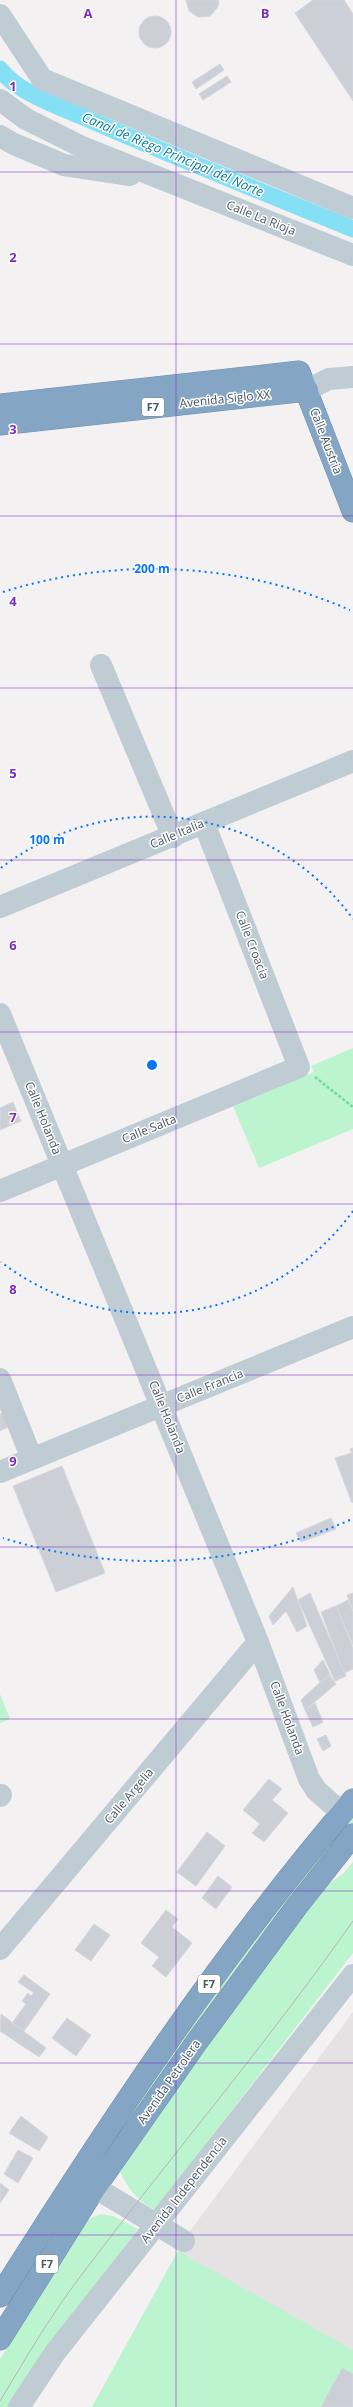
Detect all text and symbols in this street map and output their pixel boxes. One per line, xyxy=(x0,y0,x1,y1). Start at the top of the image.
text: A xyxy=(84,4,93,22)
text: B xyxy=(261,4,270,22)
text: 1 xyxy=(9,77,17,95)
water label: Canal de Riego Principal del Norte xyxy=(80,108,267,201)
street label: Calle La Rioja xyxy=(224,196,298,239)
text: 2 xyxy=(9,248,17,266)
street label: Avenida Siglo XX xyxy=(179,385,271,412)
road number: F7 xyxy=(142,398,164,416)
street label: Calle Austria xyxy=(306,405,347,476)
text: 3 xyxy=(9,420,17,438)
text: 200 m xyxy=(134,560,170,577)
text: 4 xyxy=(9,592,17,610)
text: 5 xyxy=(9,764,17,782)
street label: Calle Italia xyxy=(147,815,206,853)
text: 100 m xyxy=(29,831,65,848)
street label: Calle Croacia xyxy=(232,908,273,981)
text: 6 xyxy=(9,936,17,954)
centre of rings xyxy=(145,1058,159,1072)
street label: Calle Holanda xyxy=(21,1079,66,1157)
text: 7 xyxy=(9,1108,17,1126)
street label: Calle Salta xyxy=(119,1110,179,1147)
text: 8 xyxy=(9,1280,17,1298)
street label: Calle Francia xyxy=(174,1364,246,1407)
street label: Calle Holanda xyxy=(145,1378,190,1456)
text: 9 xyxy=(9,1452,17,1470)
street label: Calle Holanda xyxy=(266,1679,309,1757)
street label: Calle Argelia xyxy=(100,1764,157,1827)
road number: F7 xyxy=(198,1975,220,1993)
street label: Avenida Petrolera xyxy=(133,2036,204,2127)
street label: Avenida Independencia xyxy=(137,2133,231,2247)
road number: F7 xyxy=(36,2255,58,2273)

